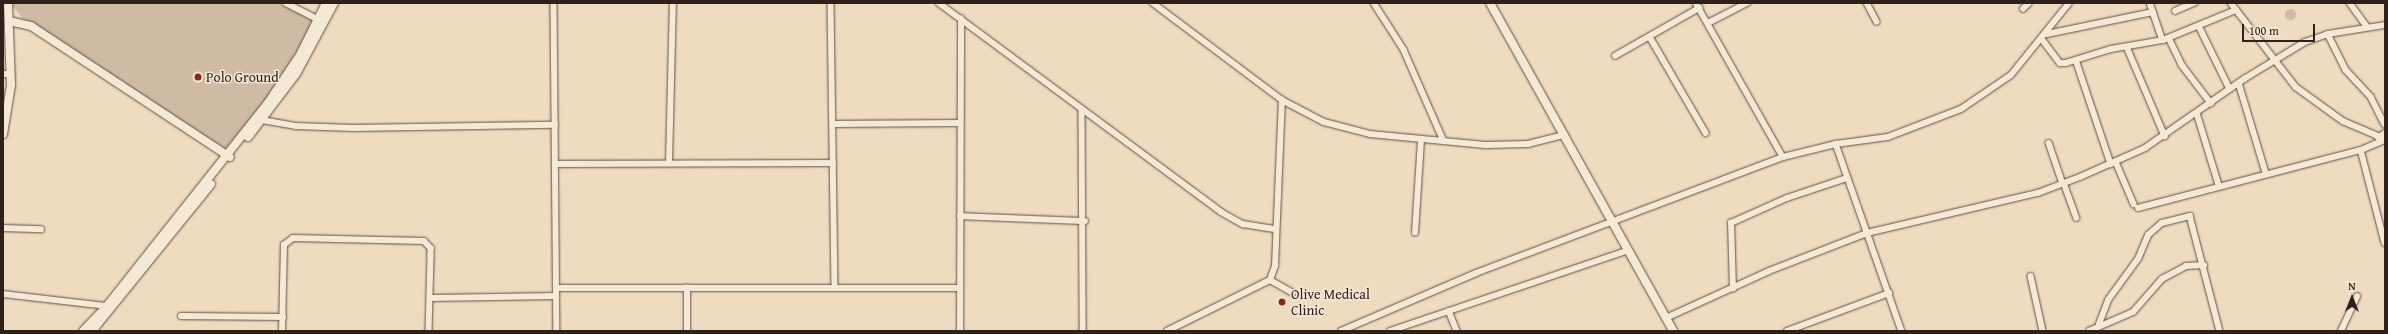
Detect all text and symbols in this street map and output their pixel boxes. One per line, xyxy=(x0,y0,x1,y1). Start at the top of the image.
scale bar xyxy=(2244,16,2317,42)
text: 100 m xyxy=(2249,22,2279,39)
place label: Polo Ground xyxy=(206,69,279,85)
marker: Polo Ground xyxy=(193,72,203,82)
north arrow xyxy=(2332,278,2372,318)
text: N xyxy=(2348,278,2356,294)
place label: Olive Medical Clinic xyxy=(1291,286,1370,318)
marker: Olive Medical Clinic xyxy=(1276,296,1288,308)

